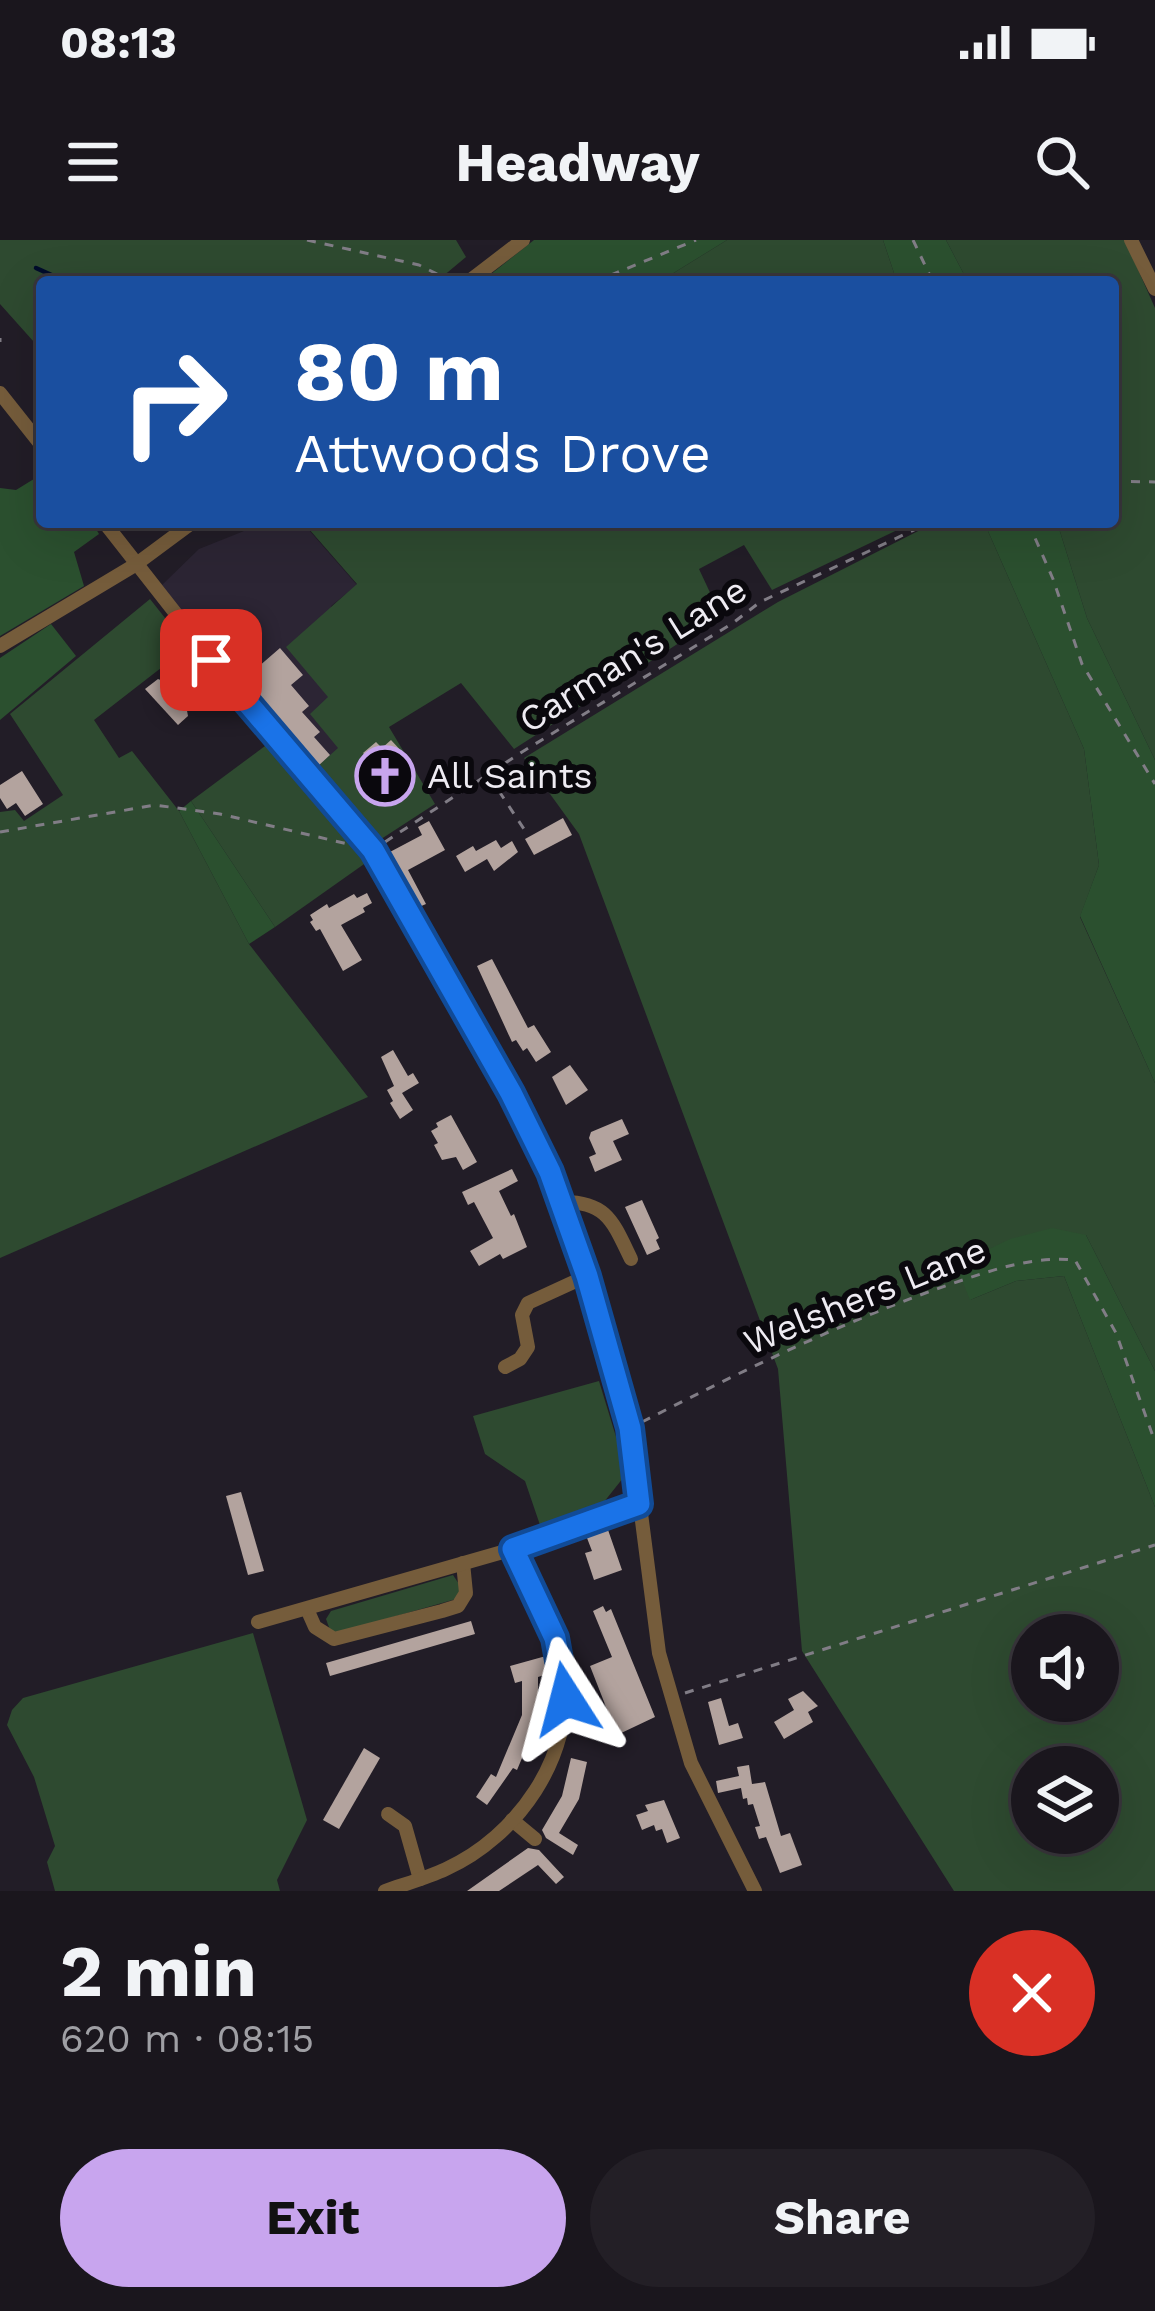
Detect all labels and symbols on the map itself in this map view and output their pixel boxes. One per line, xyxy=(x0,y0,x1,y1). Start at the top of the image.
street label: Carman's Lane xyxy=(512,568,754,742)
pin xyxy=(160,609,262,711)
church icon: All Saints xyxy=(354,745,416,807)
place label: All Saints xyxy=(427,755,593,797)
street label: Welshers Lane xyxy=(738,1228,992,1364)
position arrow xyxy=(503,1636,629,1762)

